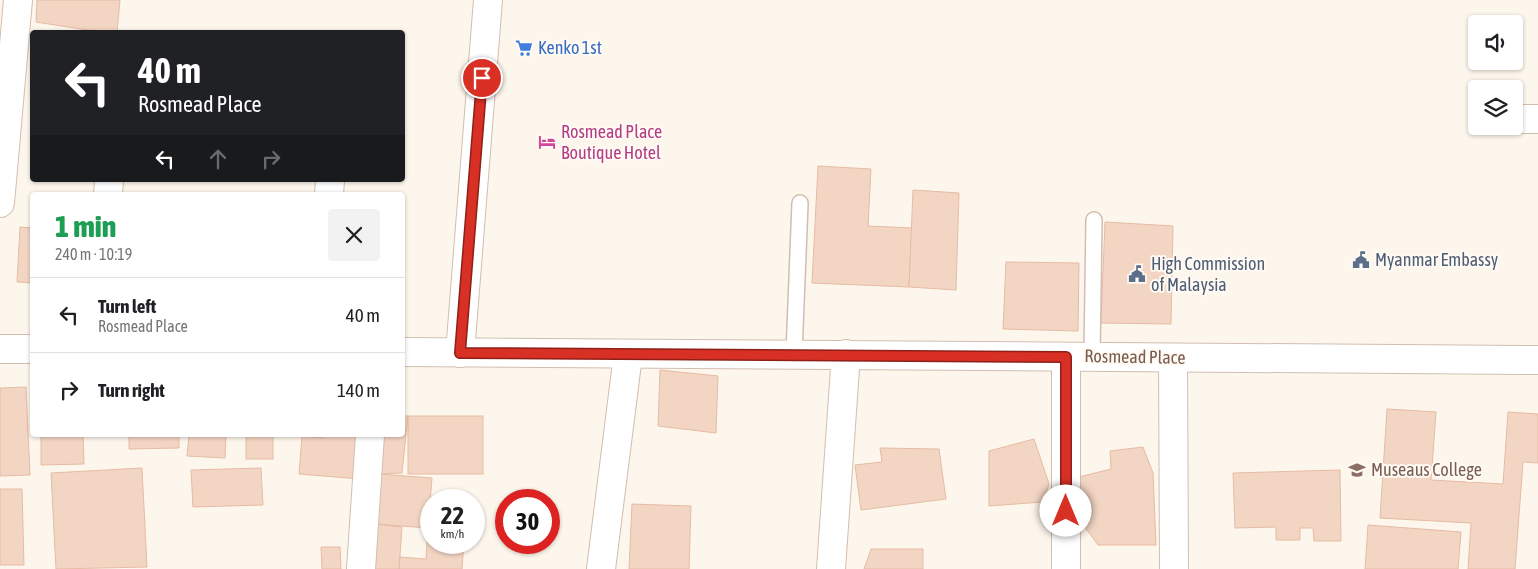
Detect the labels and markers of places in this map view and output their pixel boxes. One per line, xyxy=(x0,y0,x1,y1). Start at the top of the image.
place label: Kenko 1st xyxy=(538,37,602,58)
supermarket icon: Kenko 1st xyxy=(514,38,534,58)
pin xyxy=(461,57,503,99)
place label: Rosmead Place Boutique Hotel xyxy=(561,121,662,163)
hotel icon: Rosmead Place Boutique Hotel xyxy=(537,132,557,152)
place label: Myanmar Embassy xyxy=(1375,249,1498,270)
public building icon: Myanmar Embassy xyxy=(1351,250,1371,270)
place label: High Commission of Malaysia xyxy=(1151,253,1265,295)
public building icon: High Commission of Malaysia xyxy=(1127,264,1147,284)
place label: Museaus College xyxy=(1371,459,1482,480)
school or university icon: Museaus College xyxy=(1347,460,1367,480)

